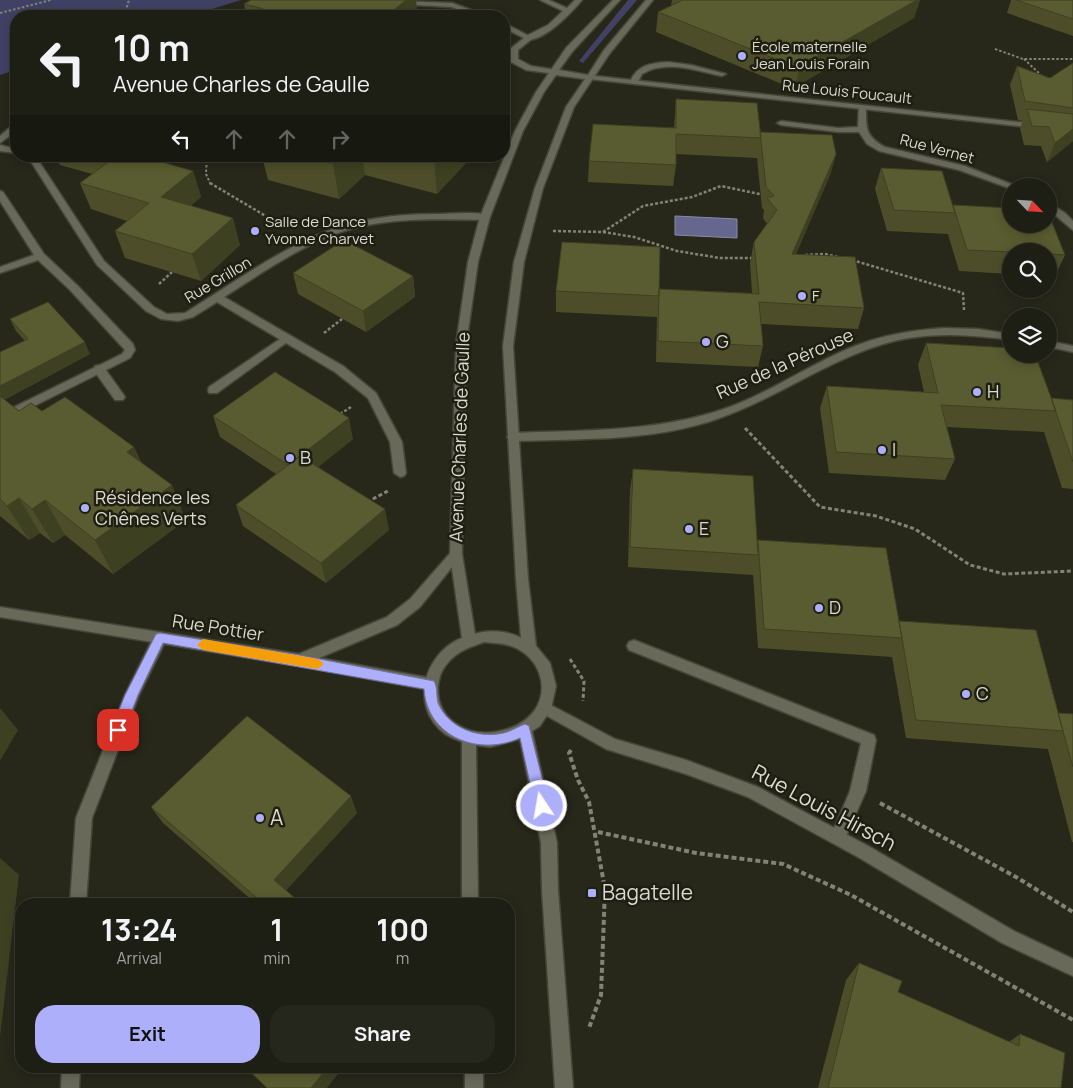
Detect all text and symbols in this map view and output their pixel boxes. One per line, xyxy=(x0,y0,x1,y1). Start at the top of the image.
text: 10 m xyxy=(113,24,190,72)
icon: left xyxy=(30,30,95,95)
place label: École maternelle Jean Louis Forain xyxy=(752,36,870,74)
marker: École maternelle Jean Louis Forain xyxy=(736,50,748,62)
text: Avenue Charles de Gaulle xyxy=(113,69,370,99)
street label: Rue Louis Foucault xyxy=(781,74,913,109)
icon: left xyxy=(167,125,195,153)
icon: ahead xyxy=(220,125,248,153)
icon: ahead xyxy=(273,125,301,153)
icon: right xyxy=(326,125,354,153)
street label: Rue Vernet xyxy=(898,129,977,169)
north arrow xyxy=(1002,178,1058,232)
map controls xyxy=(1002,178,1057,363)
place label: Salle de Dance Yvonne Charvet xyxy=(265,211,374,249)
marker: Salle de Dance Yvonne Charvet xyxy=(249,225,261,237)
button: search xyxy=(1002,243,1057,298)
street label: Rue Grillon xyxy=(180,251,255,308)
place label: F xyxy=(812,285,820,306)
marker: F xyxy=(796,290,808,302)
button: layers xyxy=(1002,308,1057,363)
street label: Rue de la Pérouse xyxy=(712,322,857,404)
place label: G xyxy=(716,329,729,353)
street label: Avenue Charles de Gaulle xyxy=(443,332,475,542)
marker: G xyxy=(700,336,712,348)
place label: H xyxy=(987,379,999,403)
marker: H xyxy=(971,386,983,398)
place label: I xyxy=(892,437,896,461)
marker: I xyxy=(876,444,888,456)
place label: B xyxy=(300,445,311,469)
marker: B xyxy=(284,452,296,464)
place label: Résidence les Chênes Verts xyxy=(95,485,210,530)
marker: Résidence les Chênes Verts xyxy=(79,502,91,514)
place label: E xyxy=(699,516,709,540)
marker: E xyxy=(683,523,695,535)
place label: D xyxy=(829,595,841,619)
marker: D xyxy=(813,602,825,614)
street label: Rue Pottier xyxy=(171,608,266,646)
place label: C xyxy=(976,681,989,705)
marker: C xyxy=(960,688,972,700)
pin xyxy=(97,709,139,751)
icon: arrive xyxy=(104,716,132,744)
street label: Rue Louis Hirsch xyxy=(747,757,901,857)
position arrow xyxy=(515,779,567,831)
place label: A xyxy=(270,803,283,831)
marker: A xyxy=(254,812,266,824)
place label: Bagatelle xyxy=(602,878,693,906)
marker: Bagatelle xyxy=(586,887,598,899)
text: 13:24 xyxy=(101,909,177,950)
text: 1 xyxy=(270,909,283,950)
text: 100 xyxy=(376,909,429,950)
text: Arrival xyxy=(116,947,162,969)
text: min xyxy=(263,947,290,969)
text: m xyxy=(396,947,409,969)
button: Exit xyxy=(35,1005,260,1063)
button: Share xyxy=(270,1005,495,1063)

